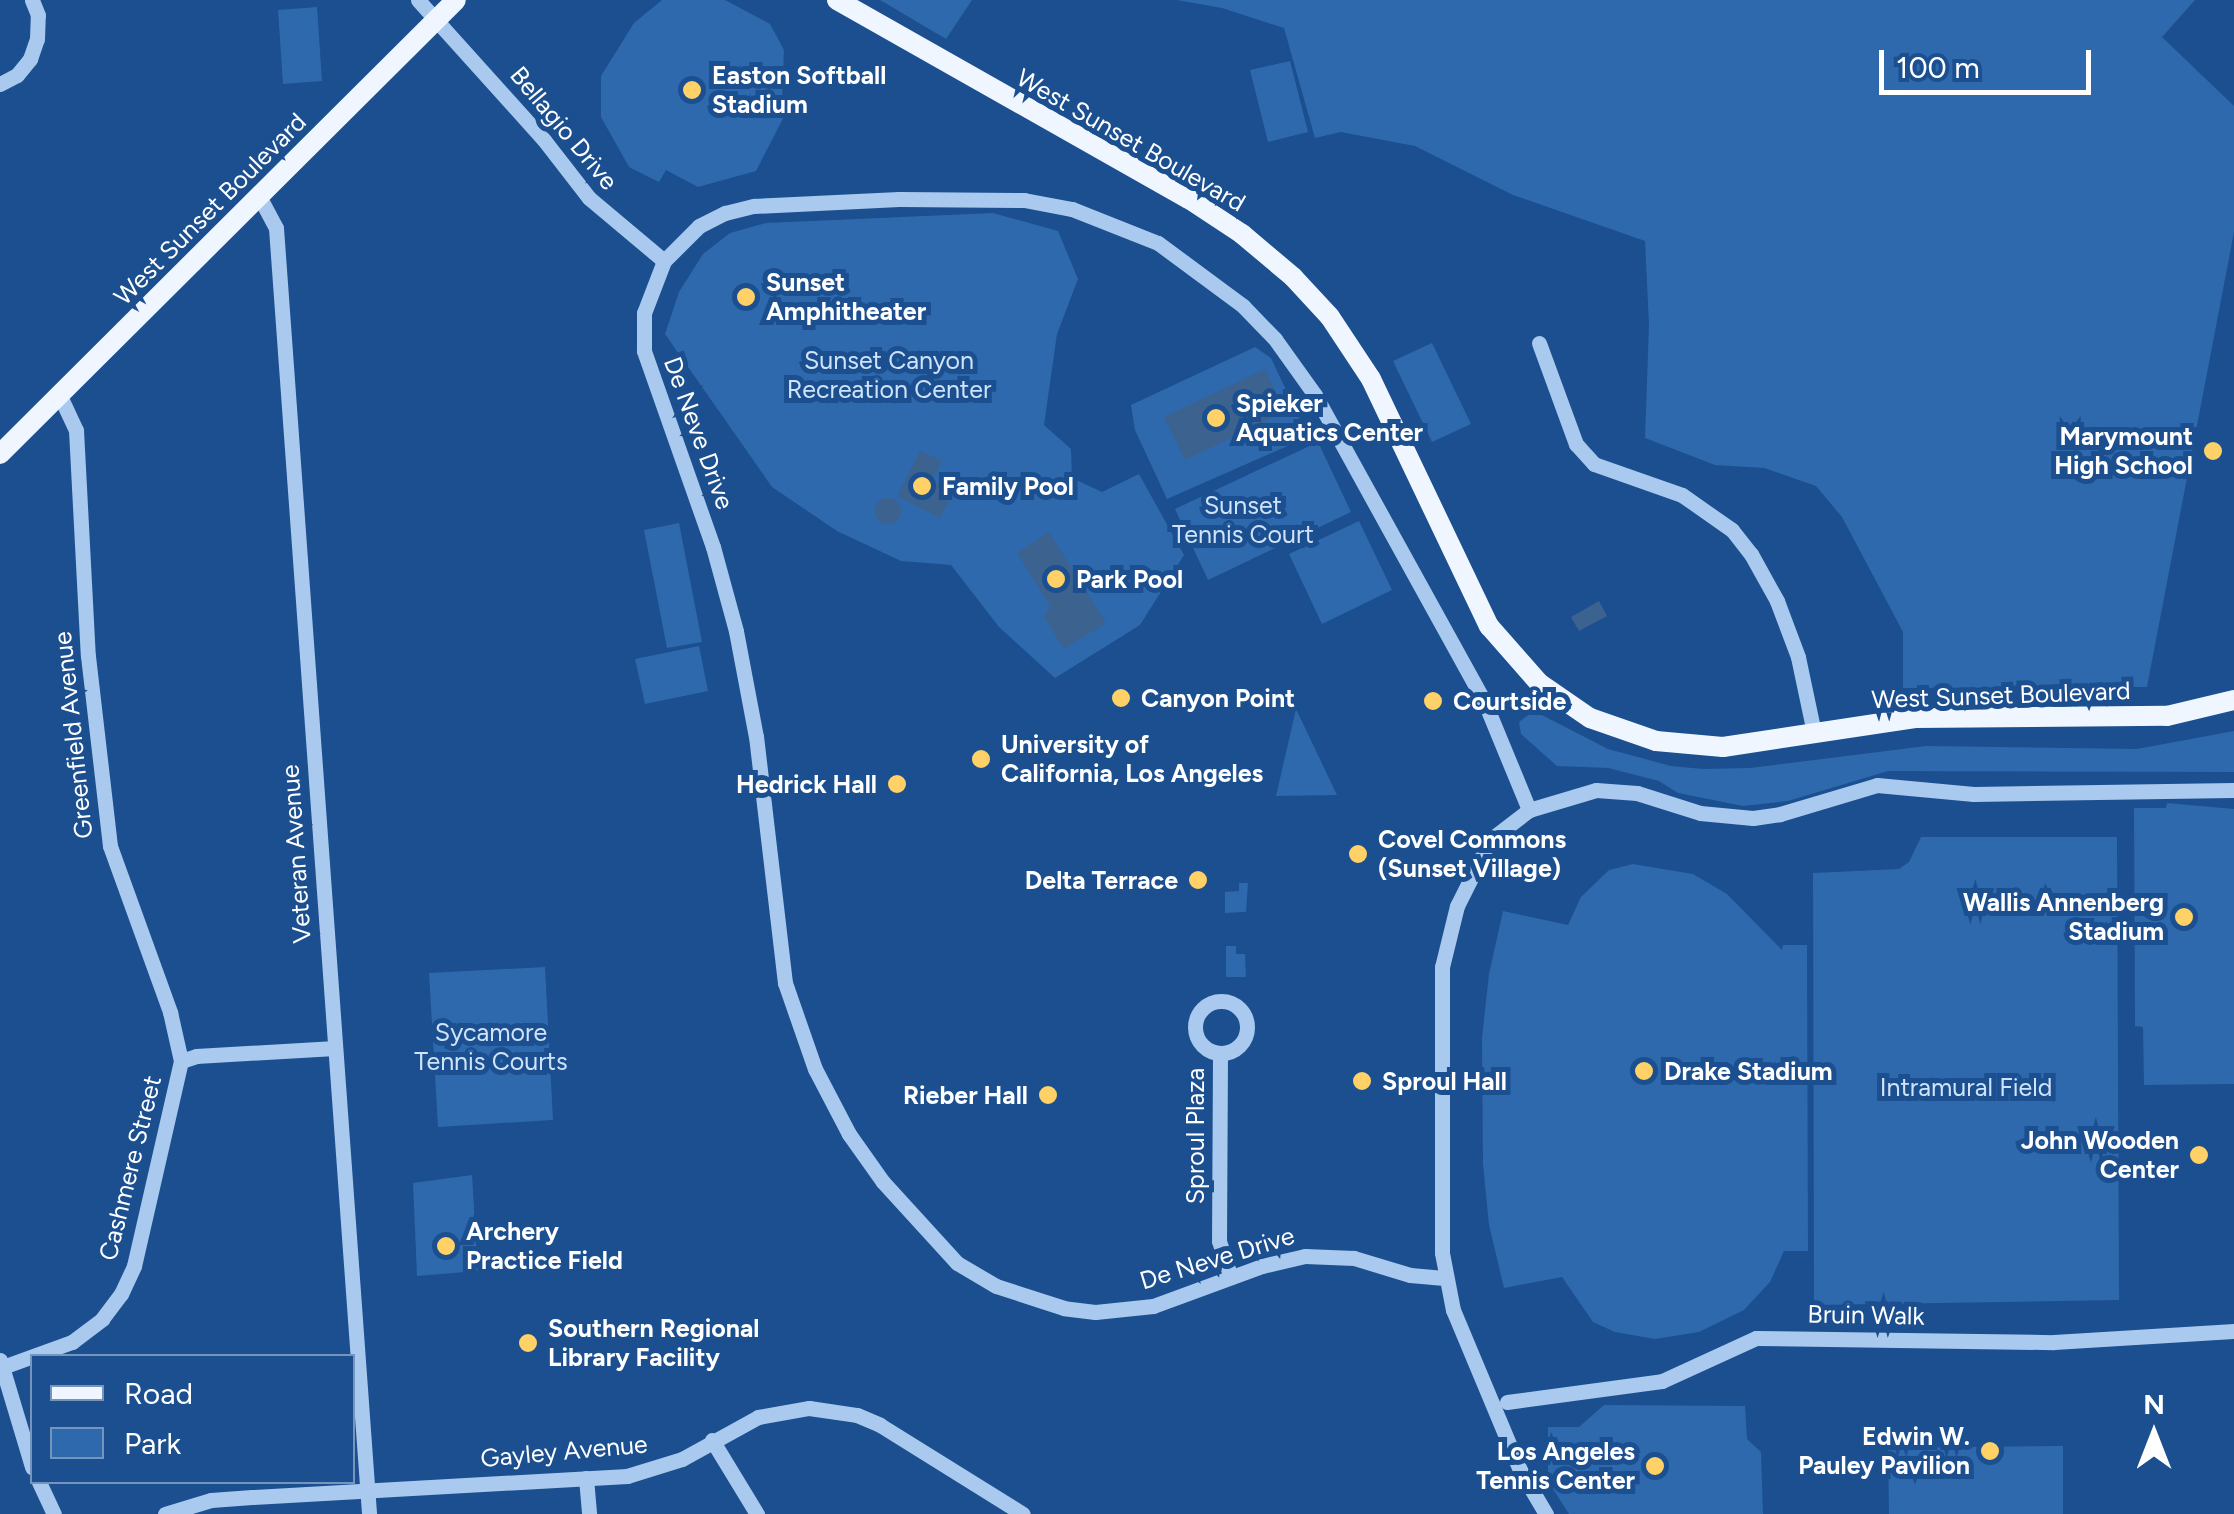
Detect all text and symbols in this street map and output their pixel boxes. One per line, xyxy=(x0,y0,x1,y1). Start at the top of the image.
scale bar xyxy=(1884,30,2096,92)
text: 100 m xyxy=(1896,49,1980,86)
street label: Bellagio Drive xyxy=(504,60,624,196)
place label: Easton Softball Stadium xyxy=(712,61,886,120)
street label: West Sunset Boulevard xyxy=(1011,62,1251,218)
marker: Easton Softball Stadium xyxy=(681,79,703,101)
street label: West Sunset Boulevard xyxy=(108,107,312,311)
place label: Sunset Amphitheater xyxy=(766,268,926,327)
marker: Sunset Amphitheater xyxy=(735,286,757,308)
park label: Sunset Canyon Recreation Center xyxy=(787,346,991,405)
street label: De Neve Drive xyxy=(658,353,740,513)
place label: Spieker Aquatics Center xyxy=(1236,389,1423,448)
marker: Spieker Aquatics Center xyxy=(1205,407,1227,429)
place label: Marymount High School xyxy=(2054,422,2193,481)
marker: Marymount High School xyxy=(2202,440,2224,462)
place label: Family Pool xyxy=(942,471,1074,501)
marker: Family Pool xyxy=(911,475,933,497)
park label: Sunset Tennis Court xyxy=(1172,491,1314,550)
place label: Park Pool xyxy=(1076,564,1183,594)
marker: Park Pool xyxy=(1045,568,1067,590)
street label: Greenfield Avenue xyxy=(47,630,99,840)
street label: West Sunset Boulevard xyxy=(1871,675,2131,715)
place label: Canyon Point xyxy=(1141,683,1295,713)
place label: Courtside xyxy=(1453,686,1566,716)
marker: Canyon Point xyxy=(1110,687,1132,709)
marker: Courtside xyxy=(1422,690,1444,712)
place label: University of California, Los Angeles xyxy=(1001,730,1263,789)
marker: University of California, Los Angeles xyxy=(970,748,992,770)
street label: Veteran Avenue xyxy=(275,764,317,944)
place label: Hedrick Hall xyxy=(736,769,877,799)
marker: Hedrick Hall xyxy=(886,773,908,795)
place label: Covel Commons (Sunset Village) xyxy=(1378,825,1566,884)
marker: Covel Commons (Sunset Village) xyxy=(1347,843,1369,865)
place label: Delta Terrace xyxy=(1025,865,1178,895)
marker: Delta Terrace xyxy=(1187,869,1209,891)
place label: Wallis Annenberg Stadium xyxy=(1963,888,2164,947)
marker: Wallis Annenberg Stadium xyxy=(2173,906,2195,928)
park label: Sycamore Tennis Courts xyxy=(414,1018,568,1077)
place label: Drake Stadium xyxy=(1664,1056,1833,1086)
marker: Drake Stadium xyxy=(1633,1060,1655,1082)
place label: Sproul Hall xyxy=(1382,1066,1507,1096)
street label: Sproul Plaza xyxy=(1180,1068,1210,1204)
marker: Sproul Hall xyxy=(1351,1070,1373,1092)
street label: Cashmere Street xyxy=(93,1072,167,1264)
park label: Intramural Field xyxy=(1880,1072,2052,1102)
place label: Rieber Hall xyxy=(903,1080,1028,1110)
marker: Rieber Hall xyxy=(1037,1084,1059,1106)
place label: John Wooden Center xyxy=(2021,1126,2179,1185)
marker: John Wooden Center xyxy=(2188,1144,2210,1166)
place label: Archery Practice Field xyxy=(466,1217,623,1276)
street label: De Neve Drive xyxy=(1136,1220,1298,1296)
marker: Archery Practice Field xyxy=(435,1235,457,1257)
street label: Bruin Walk xyxy=(1807,1299,1925,1331)
place label: Southern Regional Library Facility xyxy=(548,1314,759,1373)
marker: Southern Regional Library Facility xyxy=(517,1332,539,1354)
legend xyxy=(30,1354,355,1484)
text: Road xyxy=(124,1375,193,1412)
north arrow xyxy=(2104,1384,2204,1484)
text: N xyxy=(2143,1387,2165,1421)
place label: Edwin W. Pauley Pavilion xyxy=(1798,1422,1970,1481)
text: Park xyxy=(124,1425,181,1462)
street label: Gayley Avenue xyxy=(479,1429,649,1473)
place label: Los Angeles Tennis Center xyxy=(1476,1437,1635,1496)
marker: Edwin W. Pauley Pavilion xyxy=(1979,1440,2001,1462)
marker: Los Angeles Tennis Center xyxy=(1644,1455,1666,1477)

